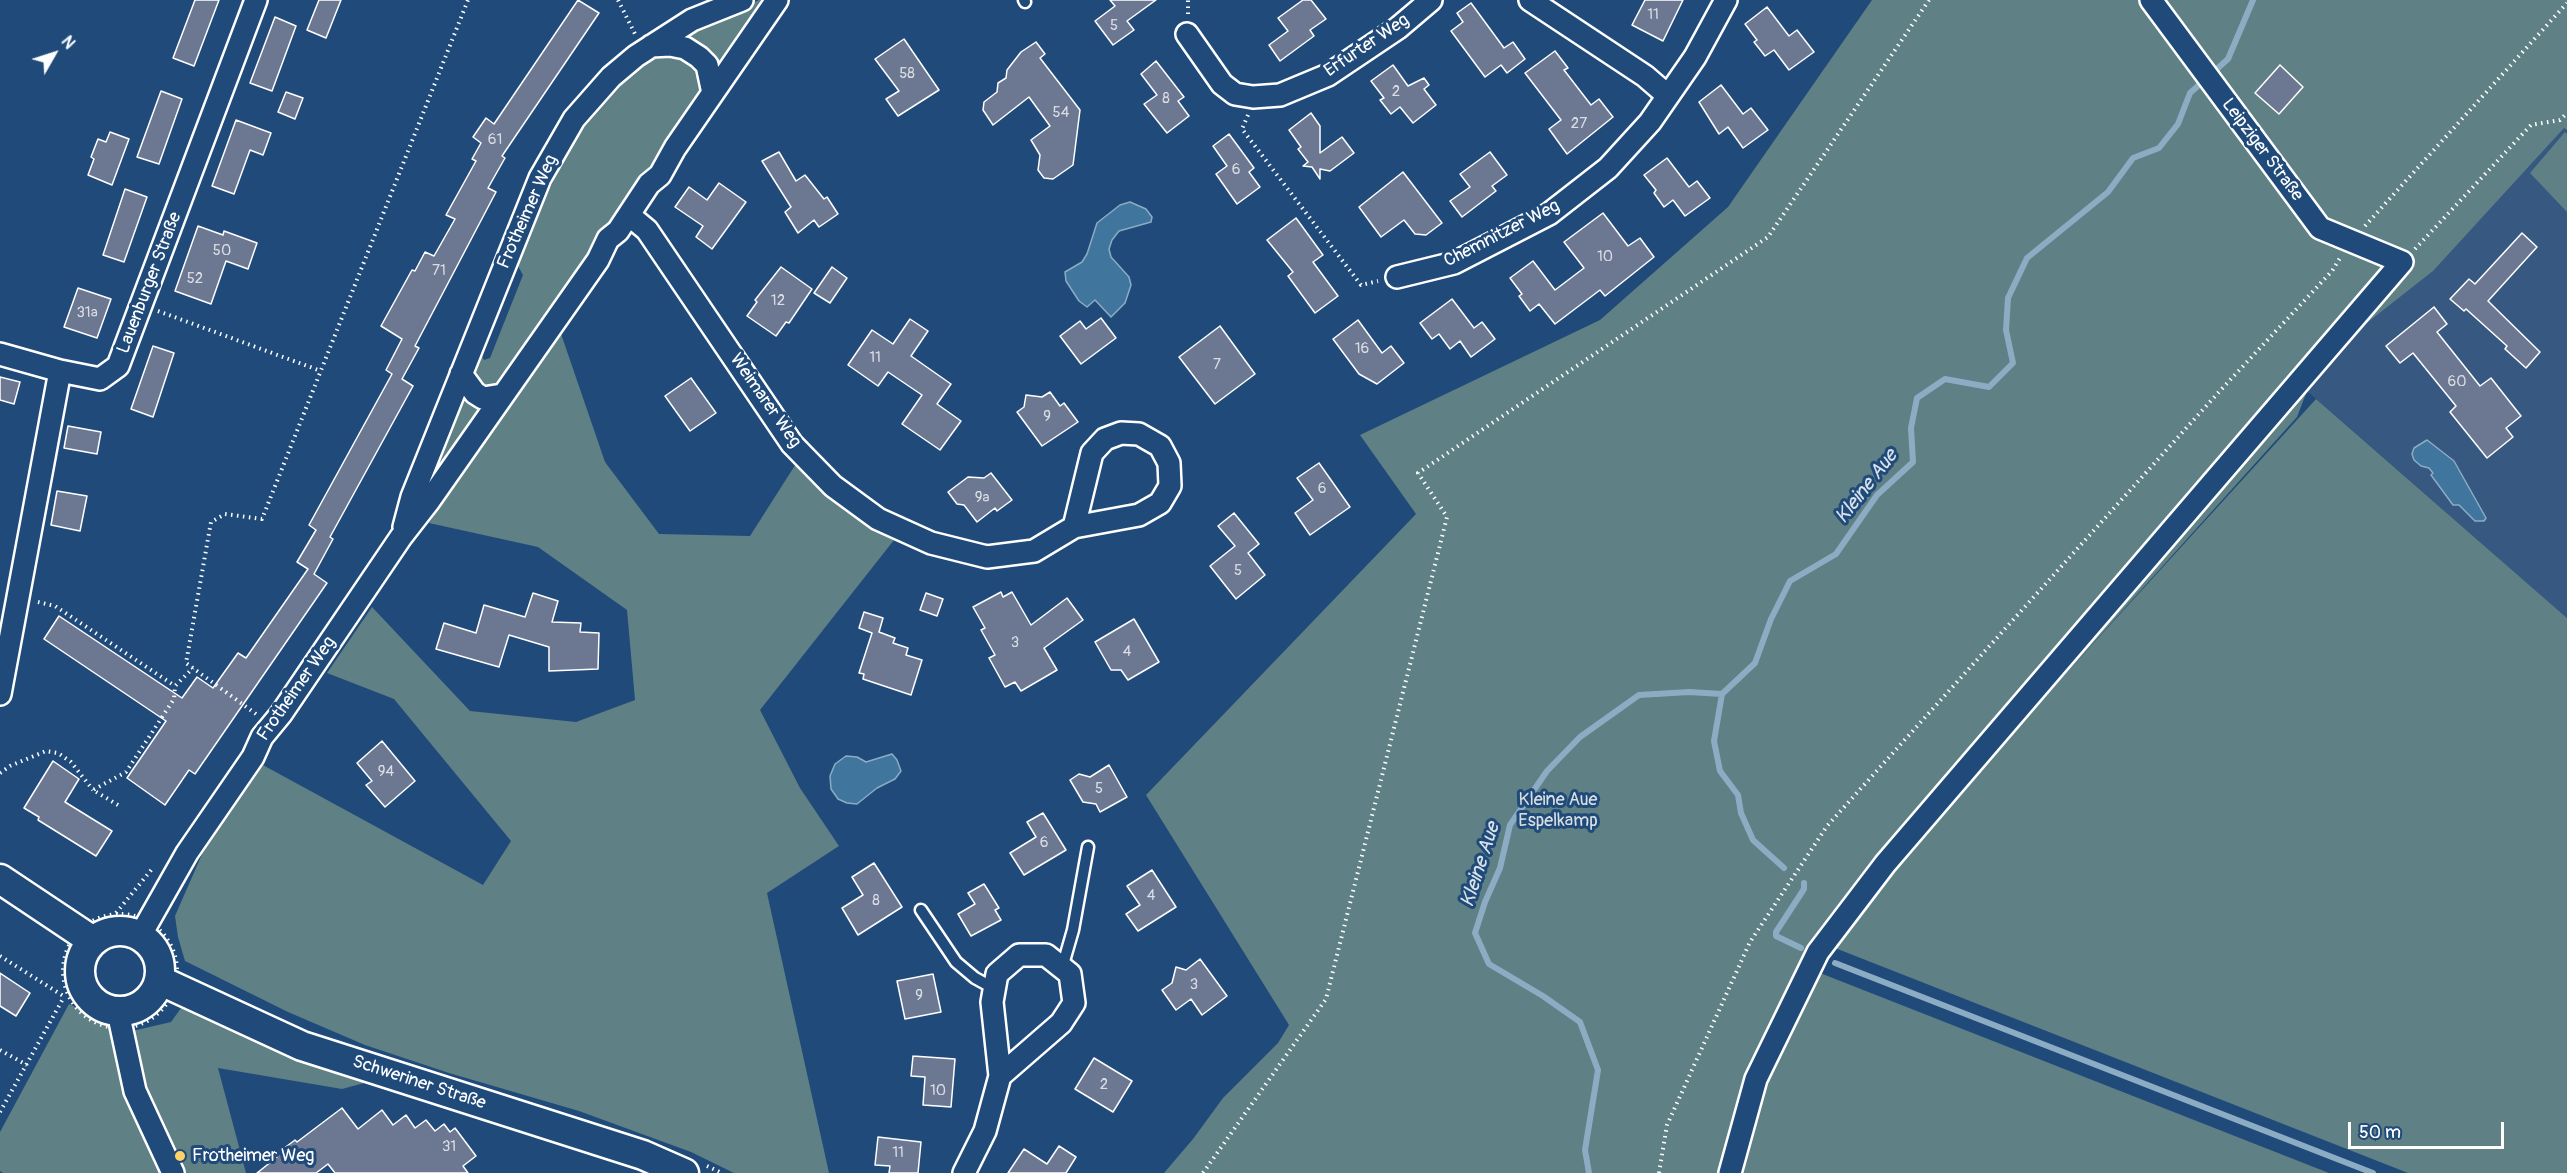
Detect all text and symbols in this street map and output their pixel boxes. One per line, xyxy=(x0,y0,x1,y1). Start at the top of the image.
house number: 11 xyxy=(1647,6,1659,24)
street label: Erfurter Weg xyxy=(1320,10,1414,82)
house number: 5 xyxy=(1110,17,1118,35)
north arrow xyxy=(24,24,84,84)
text: N xyxy=(57,32,79,53)
house number: 58 xyxy=(899,65,915,83)
house number: 2 xyxy=(1392,83,1400,101)
house number: 8 xyxy=(1162,90,1170,108)
street label: Leipziger Straße xyxy=(2216,94,2308,206)
house number: 54 xyxy=(1053,104,1069,122)
house number: 27 xyxy=(1571,115,1587,133)
house number: 61 xyxy=(488,131,502,149)
street label: Frotheimer Weg xyxy=(493,152,563,272)
house number: 6 xyxy=(1232,161,1240,179)
street label: Chemnitzer Weg xyxy=(1441,196,1563,272)
street label: Lauenburger Straße xyxy=(113,209,187,357)
house number: 50 xyxy=(213,242,231,260)
house number: 10 xyxy=(1597,248,1613,266)
house number: 71 xyxy=(432,262,446,280)
house number: 52 xyxy=(187,270,203,288)
house number: 12 xyxy=(771,292,785,310)
house number: 31a xyxy=(76,304,98,322)
house number: 16 xyxy=(1355,340,1369,358)
house number: 11 xyxy=(869,349,881,367)
street label: Weimarer Weg xyxy=(725,350,805,452)
house number: 7 xyxy=(1213,356,1221,374)
house number: 60 xyxy=(2448,373,2466,391)
house number: 9 xyxy=(1043,408,1051,426)
water label: Kleine Aue xyxy=(1831,445,1903,529)
house number: 6 xyxy=(1318,480,1326,498)
house number: 9a xyxy=(975,489,989,507)
house number: 5 xyxy=(1234,562,1242,580)
street label: Frotheimer Weg xyxy=(253,633,341,745)
house number: 3 xyxy=(1011,634,1019,652)
house number: 4 xyxy=(1123,643,1131,661)
house number: 94 xyxy=(378,763,394,781)
house number: 5 xyxy=(1095,780,1103,798)
park label: Kleine Aue Espelkamp xyxy=(1518,789,1598,832)
water label: Kleine Aue xyxy=(1456,820,1506,910)
house number: 6 xyxy=(1040,834,1048,852)
house number: 4 xyxy=(1147,887,1155,905)
house number: 8 xyxy=(872,892,880,910)
house number: 3 xyxy=(1190,976,1198,994)
house number: 9 xyxy=(915,987,923,1005)
street label: Schweriner Straße xyxy=(349,1051,489,1115)
house number: 2 xyxy=(1100,1076,1108,1094)
house number: 10 xyxy=(930,1082,946,1100)
scale bar xyxy=(2351,1110,2507,1148)
text: 50 m xyxy=(2359,1121,2401,1144)
house number: 31 xyxy=(442,1138,456,1156)
house number: 11 xyxy=(892,1144,904,1162)
place label: Frotheimer Weg xyxy=(192,1145,314,1167)
marker: Frotheimer Weg xyxy=(173,1149,187,1163)

